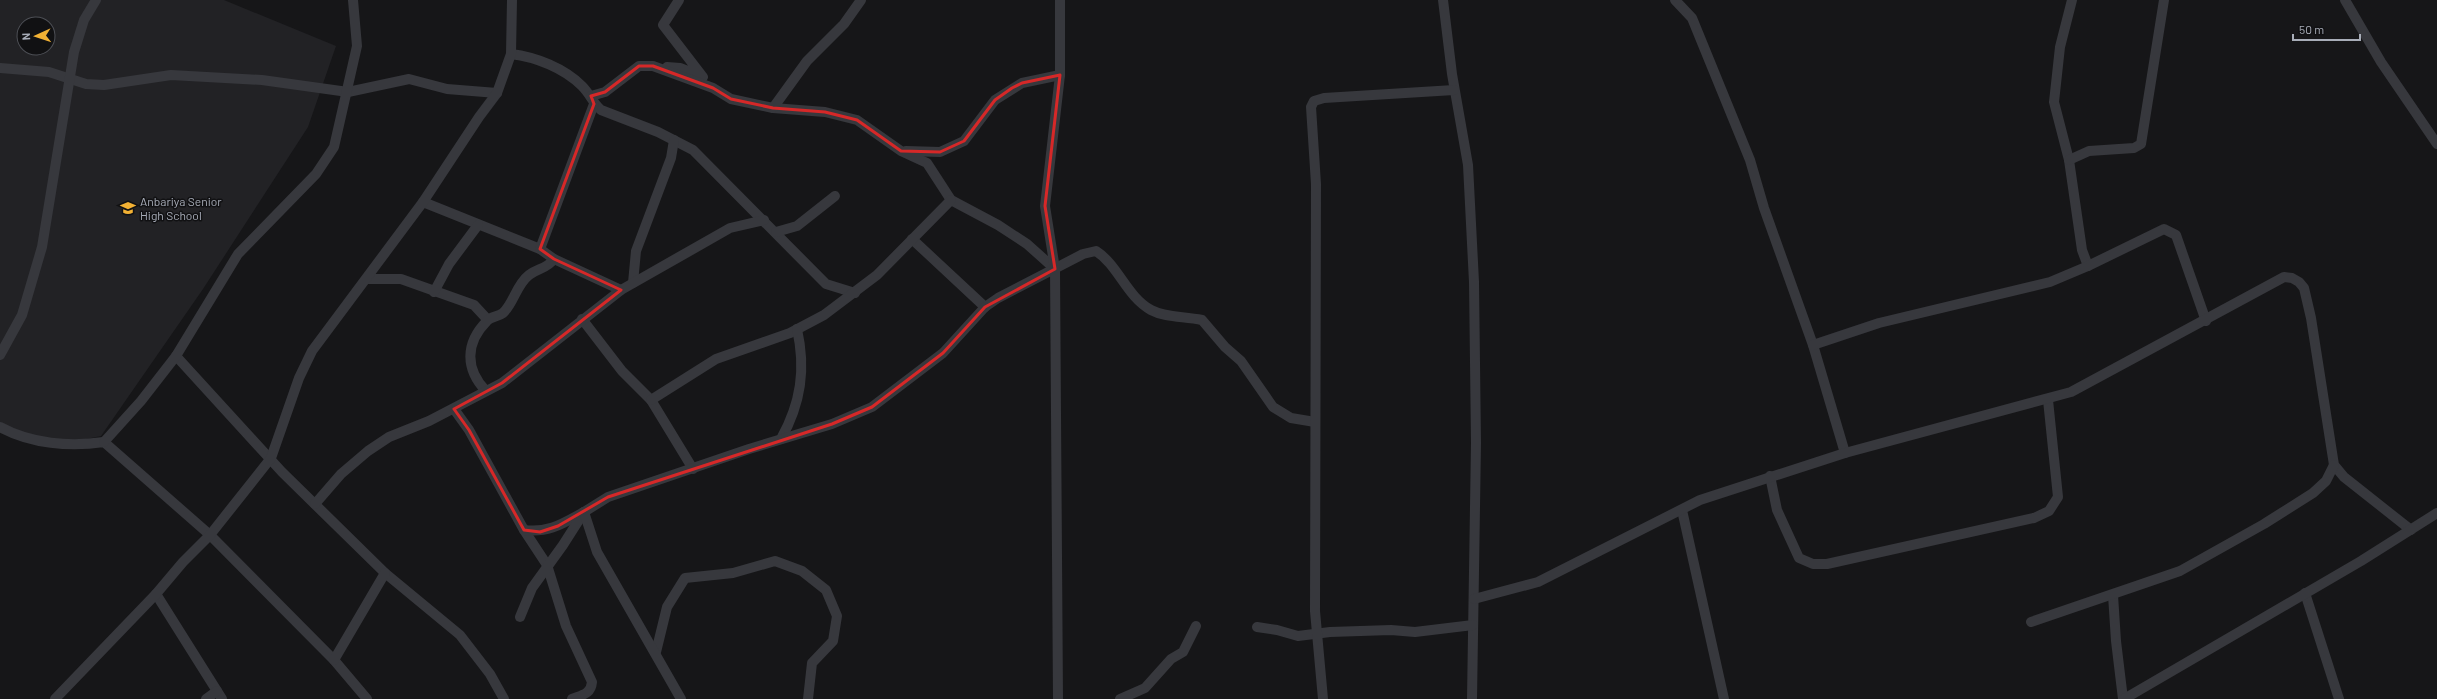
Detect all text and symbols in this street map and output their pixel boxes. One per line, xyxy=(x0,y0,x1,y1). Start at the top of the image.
north arrow xyxy=(16,16,56,56)
scale bar xyxy=(2293,16,2360,42)
text: 50 m xyxy=(2299,22,2324,36)
text: N xyxy=(19,33,32,41)
place label: Anbariya Senior High School xyxy=(140,194,222,222)
school or university icon: Anbariya Senior High School xyxy=(119,199,137,217)

